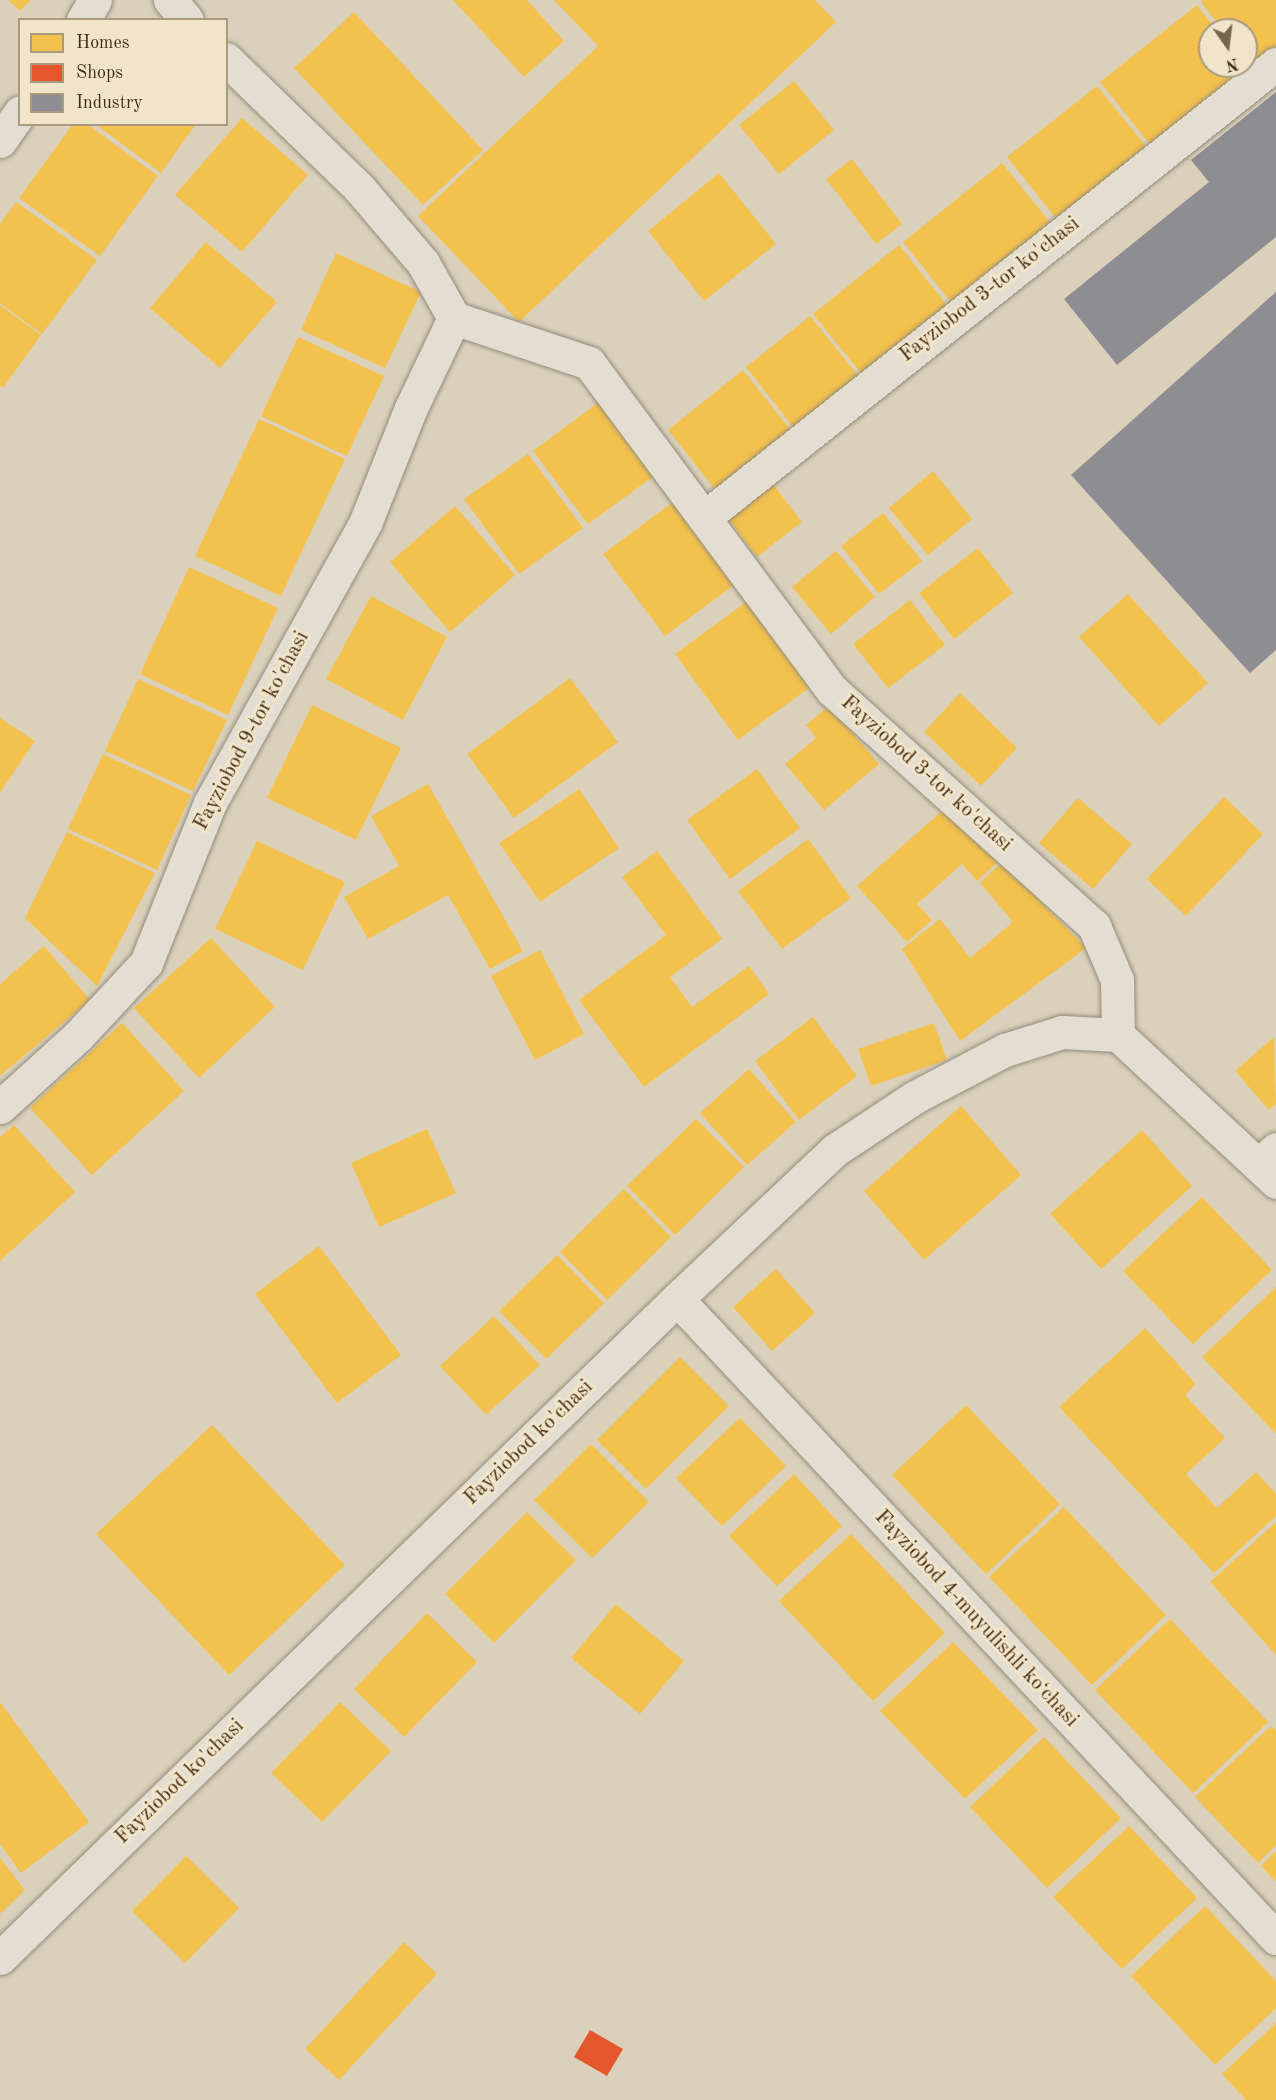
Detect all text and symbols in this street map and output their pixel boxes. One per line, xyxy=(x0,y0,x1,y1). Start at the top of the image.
legend xyxy=(18,18,228,126)
north arrow xyxy=(1198,18,1258,78)
text: Homes xyxy=(76,34,130,52)
text: N xyxy=(1224,54,1240,73)
text: Shops xyxy=(76,64,123,82)
text: Industry xyxy=(76,94,143,112)
street label: Fayziobod 3-tor ko'chasi xyxy=(895,212,1085,368)
street label: Fayziobod 9-tor ko'chasi xyxy=(189,627,315,835)
street label: Fayziobod 3-tor ko'chasi xyxy=(835,690,1017,858)
street label: Fayziobod ko'chasi xyxy=(459,1375,599,1511)
street label: Fayziobod 4-muyulishli koʻchasi xyxy=(869,1505,1083,1733)
street label: Fayziobod ko'chasi xyxy=(110,1714,250,1850)

